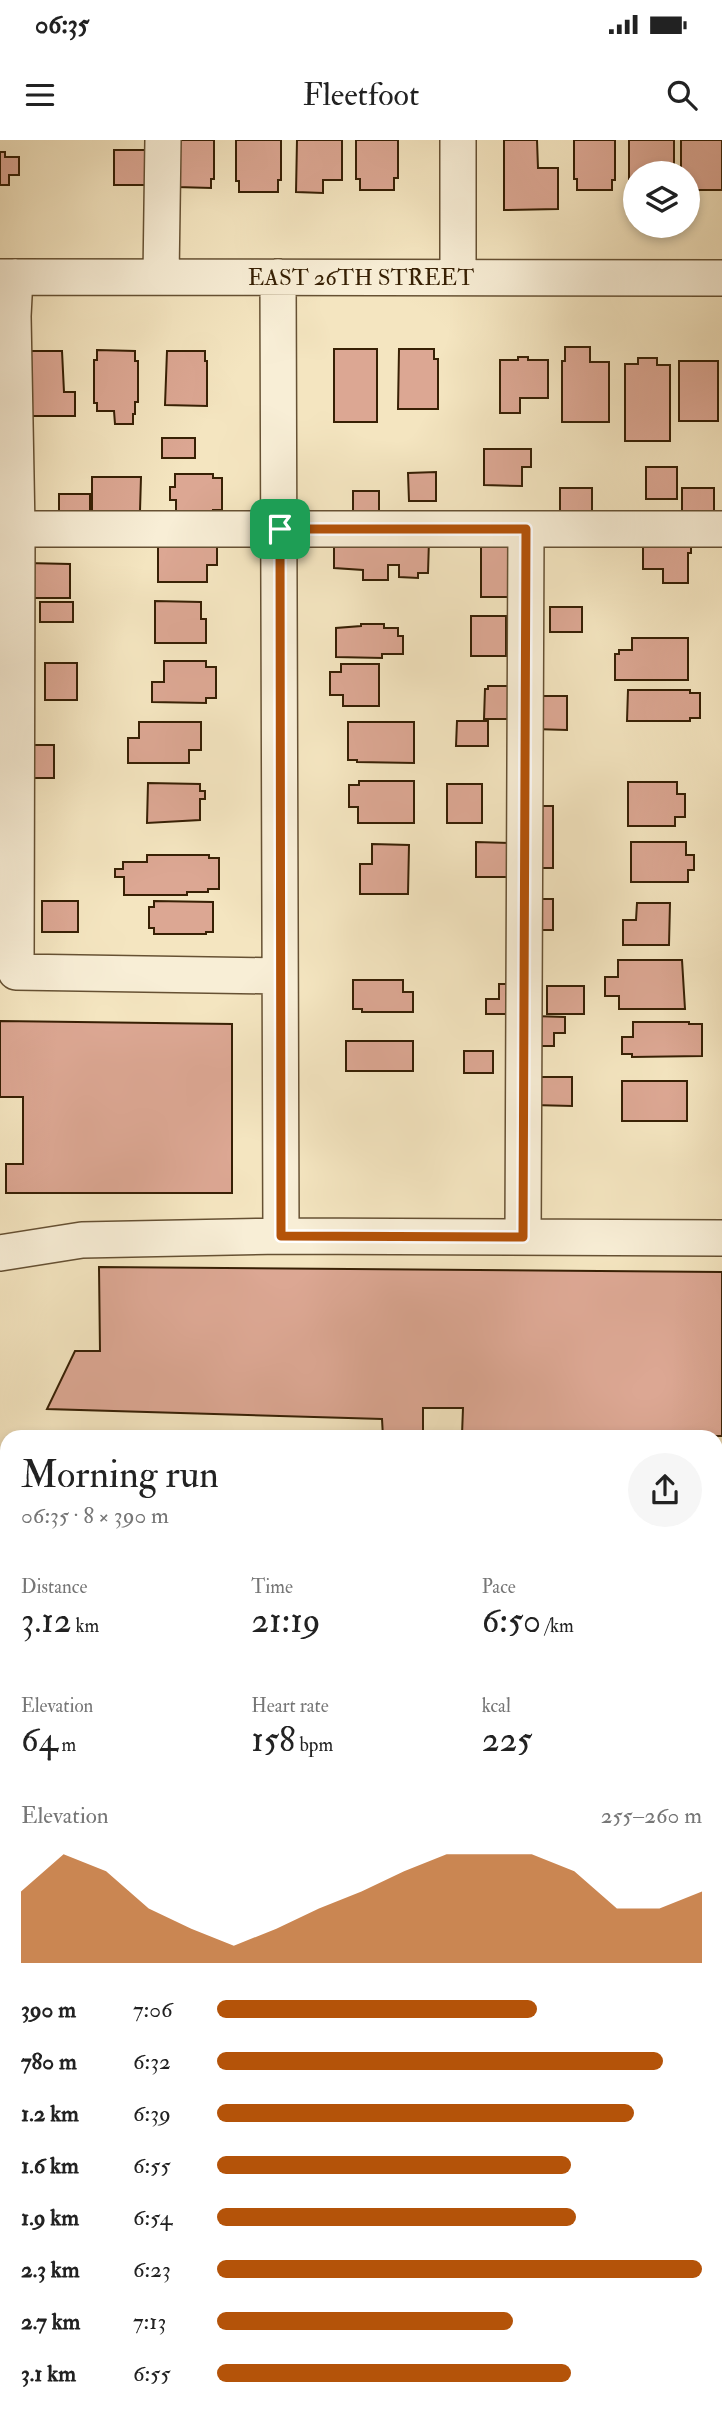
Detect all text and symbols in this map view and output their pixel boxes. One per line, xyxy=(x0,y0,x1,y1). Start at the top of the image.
text: 06:35 xyxy=(35,9,89,41)
text: Fleetfoot xyxy=(303,75,419,115)
icon: menu xyxy=(21,76,59,114)
icon: search xyxy=(663,76,701,114)
map controls xyxy=(623,161,700,238)
button: layers xyxy=(623,161,700,238)
street label: EAST 26TH STREET xyxy=(248,263,474,292)
pin xyxy=(250,499,310,559)
icon: arrive xyxy=(261,510,299,548)
text: Morning run xyxy=(21,1451,219,1499)
button: share xyxy=(628,1453,702,1527)
text: 06:35 · 8 × 390 m xyxy=(21,1501,169,1530)
text: Distance xyxy=(21,1575,87,1599)
text: Time xyxy=(251,1575,293,1599)
text: Pace xyxy=(482,1575,516,1599)
text: 3.12 xyxy=(21,1599,71,1643)
text: 21:19 xyxy=(251,1599,321,1643)
text: 6:50 xyxy=(482,1599,541,1643)
text: km xyxy=(71,1614,99,1638)
text: /km xyxy=(541,1614,574,1638)
text: Elevation xyxy=(21,1694,93,1718)
text: Heart rate xyxy=(251,1694,329,1718)
text: kcal xyxy=(482,1694,511,1718)
text: 64 xyxy=(21,1718,58,1762)
text: 158 xyxy=(251,1718,296,1762)
text: 225 xyxy=(482,1718,532,1762)
text: m xyxy=(58,1733,76,1757)
text: bpm xyxy=(296,1733,333,1757)
text: Elevation xyxy=(21,1801,109,1830)
text: 255–260 m xyxy=(601,1801,702,1830)
text: 390 m xyxy=(21,1995,76,2024)
text: 7:06 xyxy=(133,1995,173,2024)
text: 780 m xyxy=(21,2047,77,2076)
text: 6:32 xyxy=(133,2047,171,2076)
text: 1.2 km xyxy=(21,2099,79,2128)
text: 6:39 xyxy=(133,2099,171,2128)
text: 1.6 km xyxy=(21,2151,79,2180)
text: 6:55 xyxy=(133,2151,171,2180)
text: 1.9 km xyxy=(21,2203,79,2232)
text: 6:54 xyxy=(133,2203,172,2232)
text: 2.3 km xyxy=(21,2255,80,2284)
text: 6:23 xyxy=(133,2255,171,2284)
text: 2.7 km xyxy=(21,2307,80,2336)
text: 7:13 xyxy=(133,2307,166,2336)
text: 3.1 km xyxy=(21,2359,76,2388)
text: 6:55 xyxy=(133,2359,171,2388)

